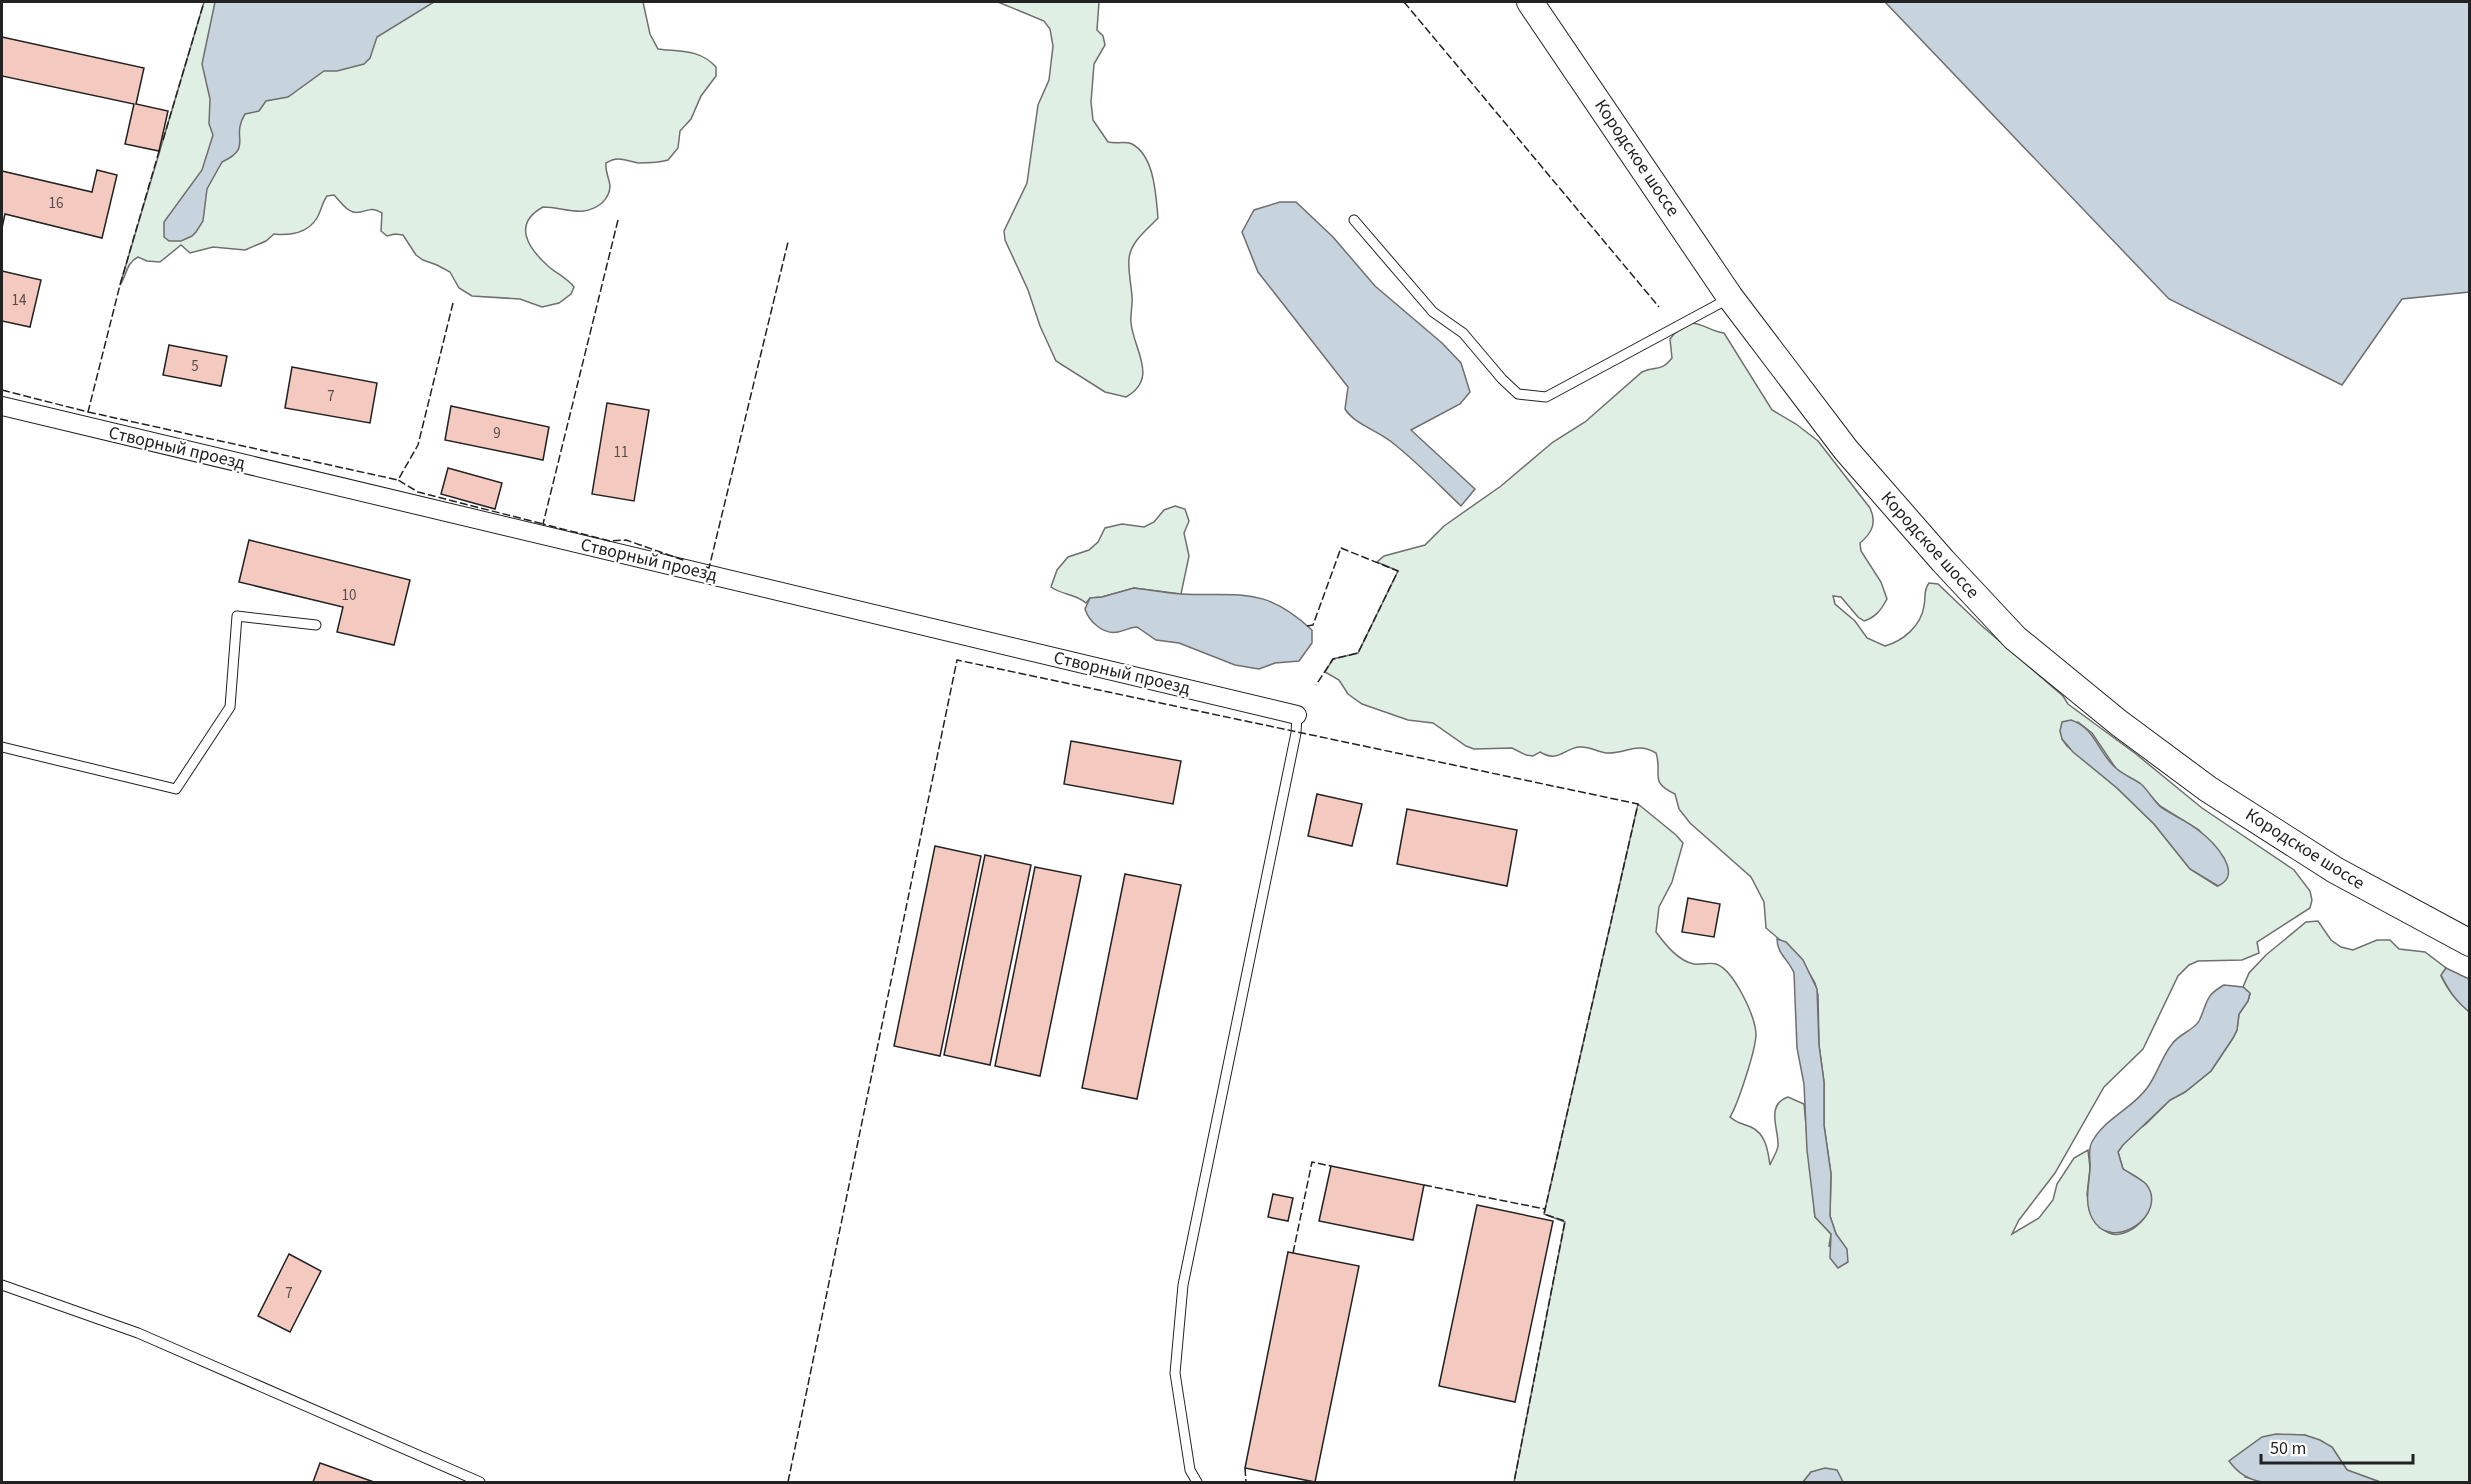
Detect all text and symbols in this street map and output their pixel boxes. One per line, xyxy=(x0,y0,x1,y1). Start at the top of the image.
street label: Кородское шоссе xyxy=(1589,95,1686,222)
house number: 16 xyxy=(49,193,63,214)
house number: 14 xyxy=(12,290,27,311)
house number: 5 xyxy=(191,356,199,377)
house number: 7 xyxy=(327,386,335,407)
street label: Створный проезд xyxy=(106,420,248,476)
house number: 9 xyxy=(493,423,501,444)
house number: 11 xyxy=(614,442,628,463)
street label: Кородское шоссе xyxy=(1875,486,1985,604)
street label: Створный проезд xyxy=(578,532,720,588)
house number: 10 xyxy=(342,585,356,606)
street label: Створный проезд xyxy=(1051,645,1193,701)
street label: Кородское шоссе xyxy=(2241,802,2369,896)
house number: 7 xyxy=(285,1283,293,1304)
scale bar xyxy=(2261,1427,2412,1465)
text: 50 m xyxy=(2270,1436,2306,1461)

